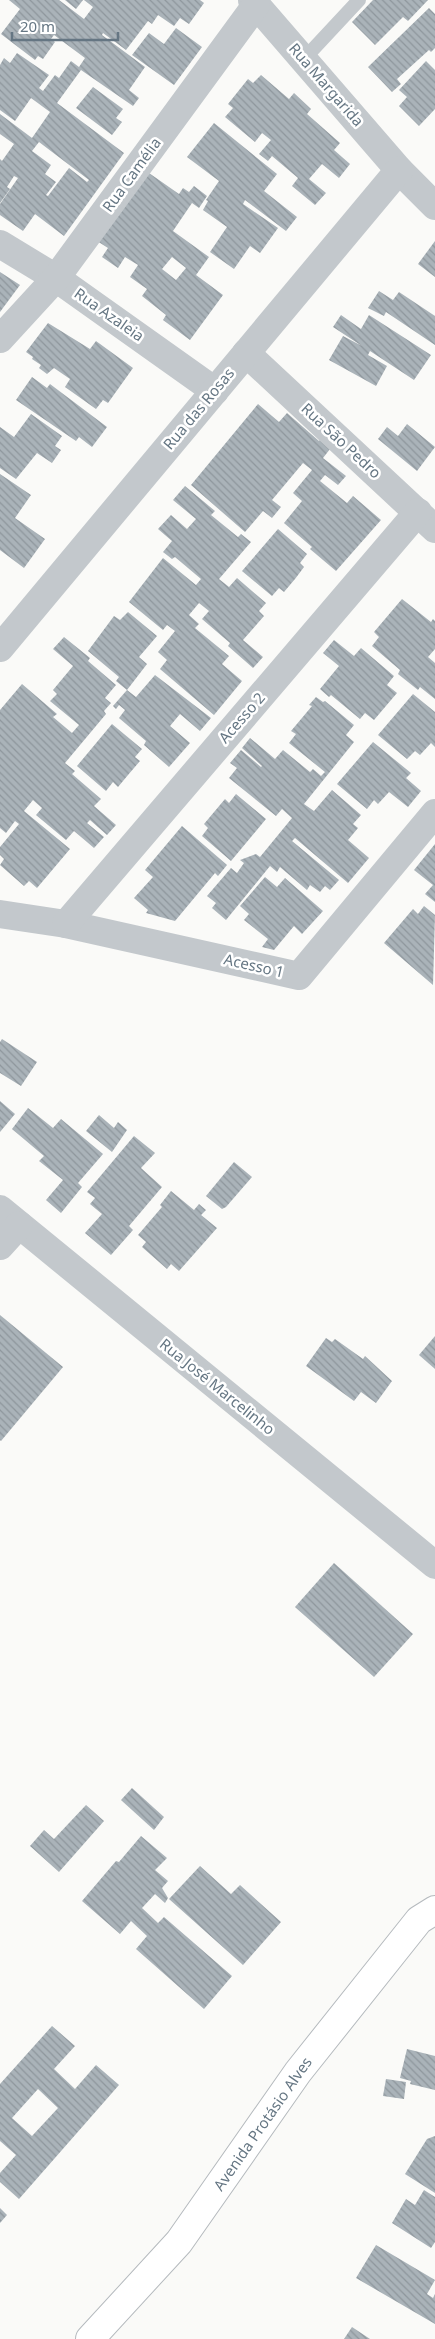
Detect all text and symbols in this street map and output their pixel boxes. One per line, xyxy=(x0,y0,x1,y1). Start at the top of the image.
scale bar xyxy=(12,10,119,42)
text: 20 m xyxy=(20,16,55,36)
street label: Rua Margarida xyxy=(285,38,369,130)
street label: Rua Camélia xyxy=(97,133,165,216)
street label: Rua Azaleia xyxy=(71,283,148,345)
street label: Rua das Rosas xyxy=(158,363,238,453)
street label: Rua São Pedro xyxy=(297,398,386,482)
street label: Acesso 2 xyxy=(214,688,269,747)
street label: Acesso 1 xyxy=(222,948,286,982)
street label: Rua José Marcelinho xyxy=(156,1334,279,1439)
street label: Avenida Protásio Alves xyxy=(208,2053,316,2194)

